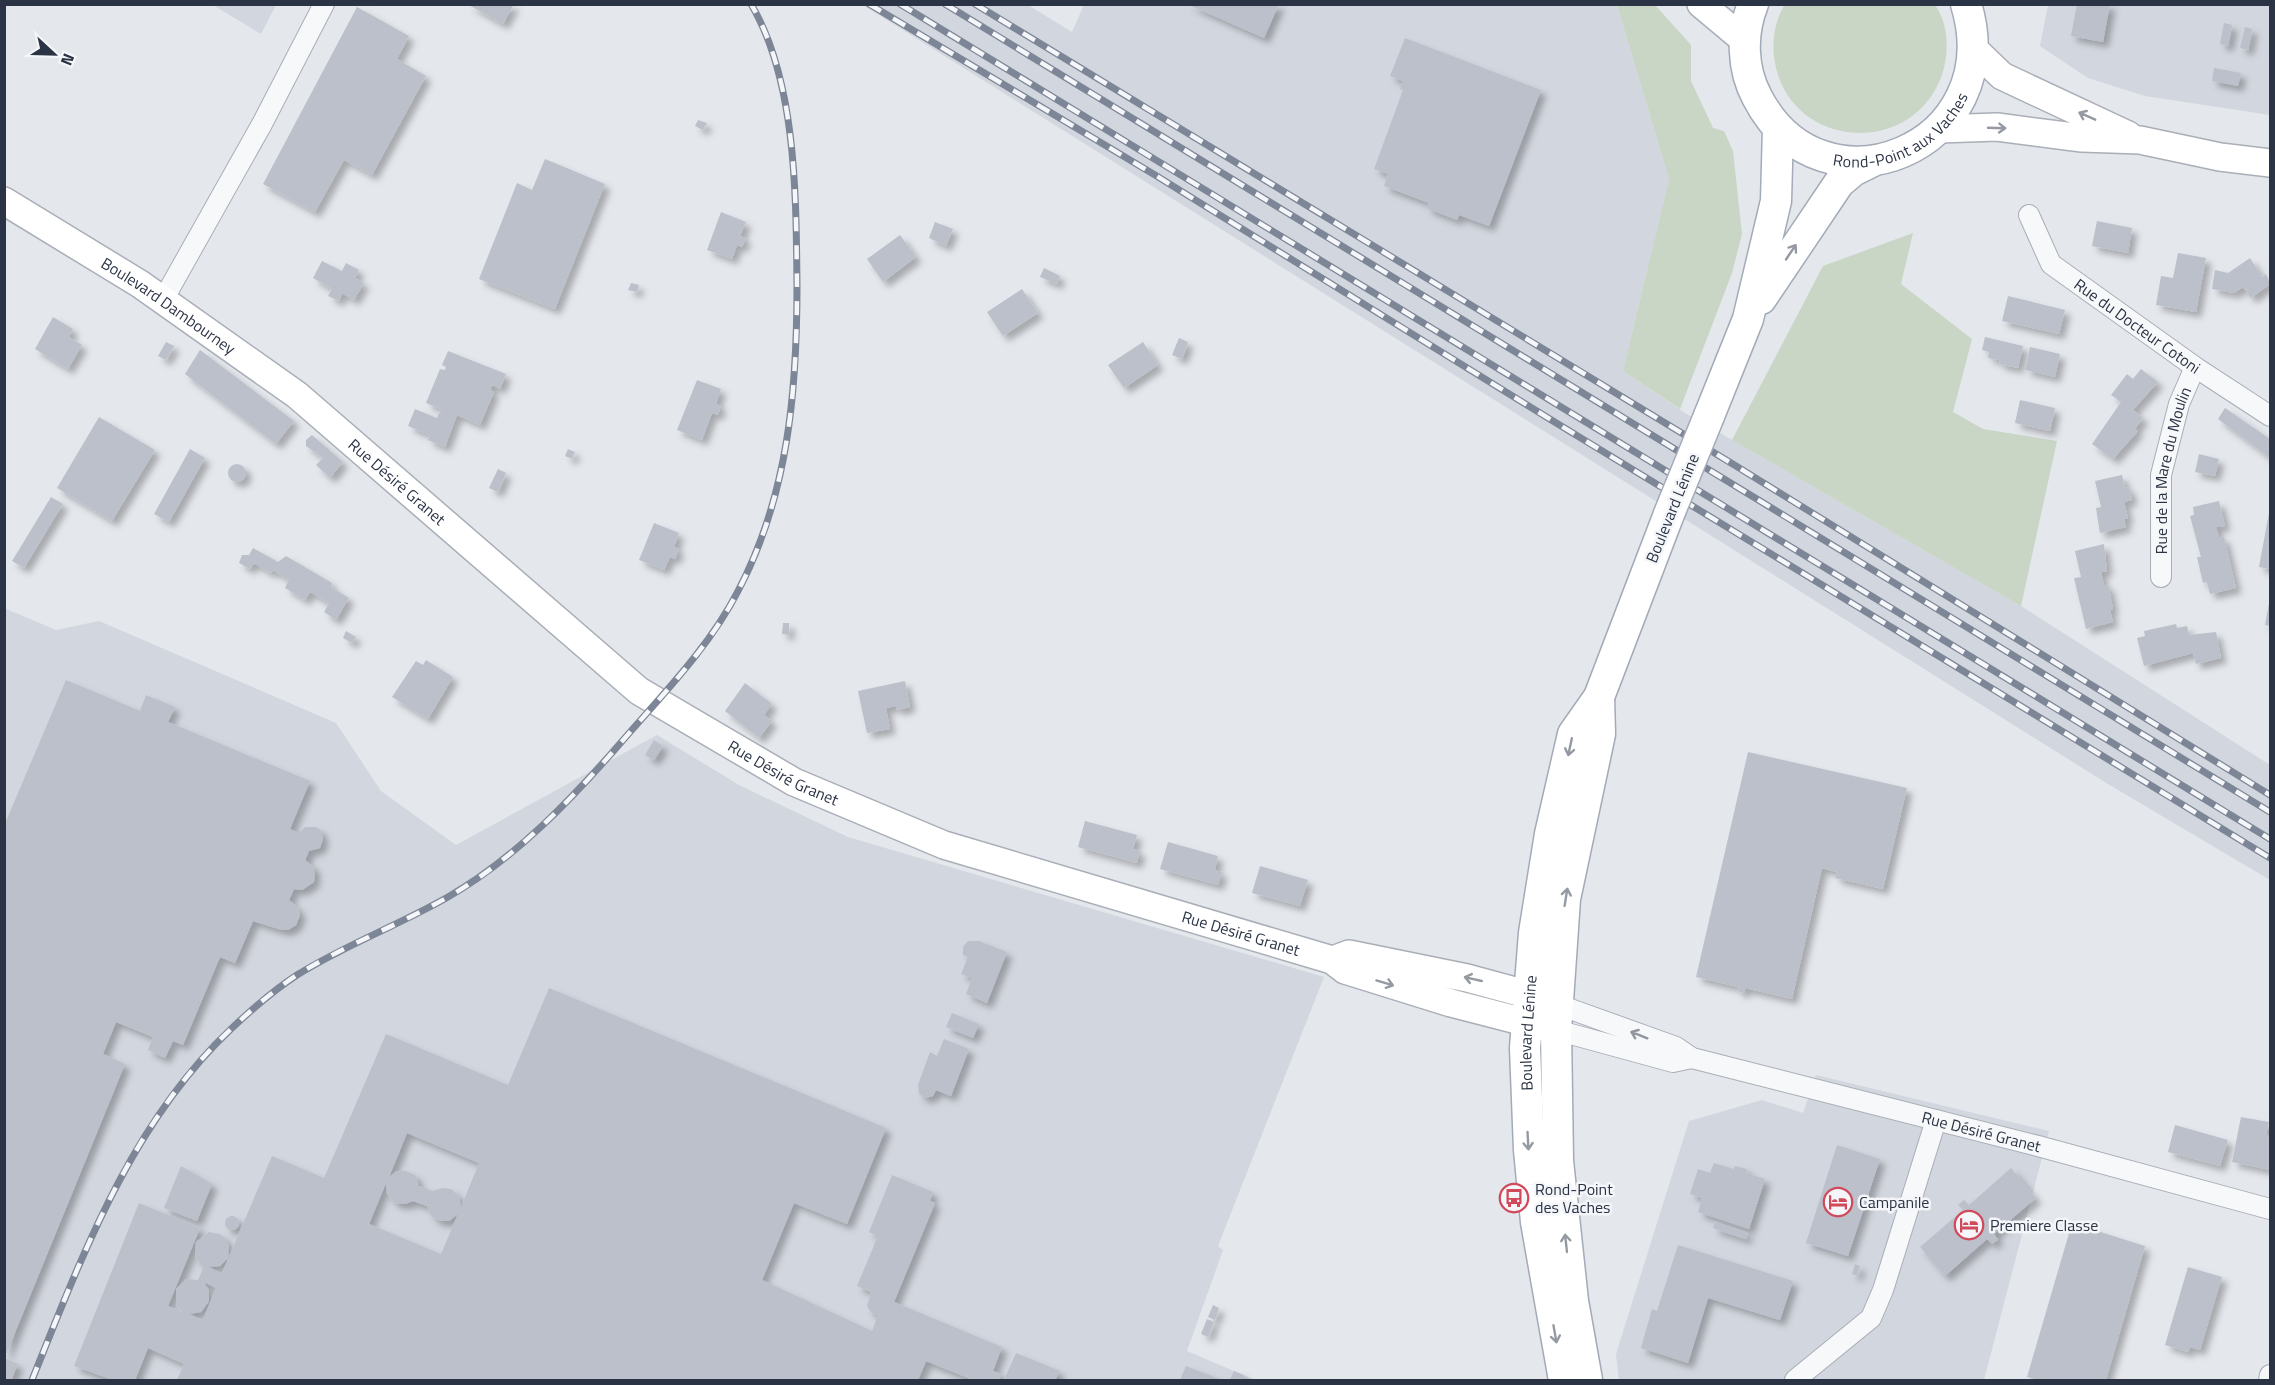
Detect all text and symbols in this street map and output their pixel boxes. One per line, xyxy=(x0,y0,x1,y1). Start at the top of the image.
north arrow xyxy=(24,24,84,84)
text: N xyxy=(55,50,81,69)
street label: Rond-Point aux Vaches xyxy=(1831,88,1974,174)
one-way arrow xyxy=(2079,110,2097,121)
one-way arrow xyxy=(1987,122,2007,133)
one-way arrow xyxy=(1785,244,1797,261)
street label: Boulevard Dambourney xyxy=(97,251,241,360)
street label: Rue du Docteur Cotoni xyxy=(2069,272,2205,380)
street label: Rue de la Mare du Moulin xyxy=(2149,383,2197,554)
street label: Rue Désiré Granet xyxy=(343,433,451,531)
street label: Boulevard Lénine xyxy=(1639,450,1705,566)
street label: Rue Désiré Granet xyxy=(724,734,843,812)
one-way arrow xyxy=(1564,738,1576,757)
one-way arrow xyxy=(1561,887,1572,907)
street label: Rue Désiré Granet xyxy=(1179,904,1303,962)
one-way arrow xyxy=(1464,973,1483,985)
street label: Boulevard Lénine xyxy=(1513,974,1543,1091)
one-way arrow xyxy=(1375,978,1394,989)
one-way arrow xyxy=(1630,1029,1649,1040)
street label: Rue Désiré Granet xyxy=(1919,1105,2044,1158)
one-way arrow xyxy=(1523,1131,1534,1151)
place label: Rond-Point des Vaches xyxy=(1535,1177,1613,1219)
bus stop icon: Rond-Point des Vaches xyxy=(1498,1182,1530,1214)
hotel icon: Campanile xyxy=(1822,1186,1854,1218)
place label: Campanile xyxy=(1859,1190,1929,1214)
hotel icon: Premiere Classe xyxy=(1953,1209,1985,1241)
place label: Premiere Classe xyxy=(1990,1213,2098,1237)
one-way arrow xyxy=(1560,1234,1571,1253)
one-way arrow xyxy=(1550,1324,1561,1343)

